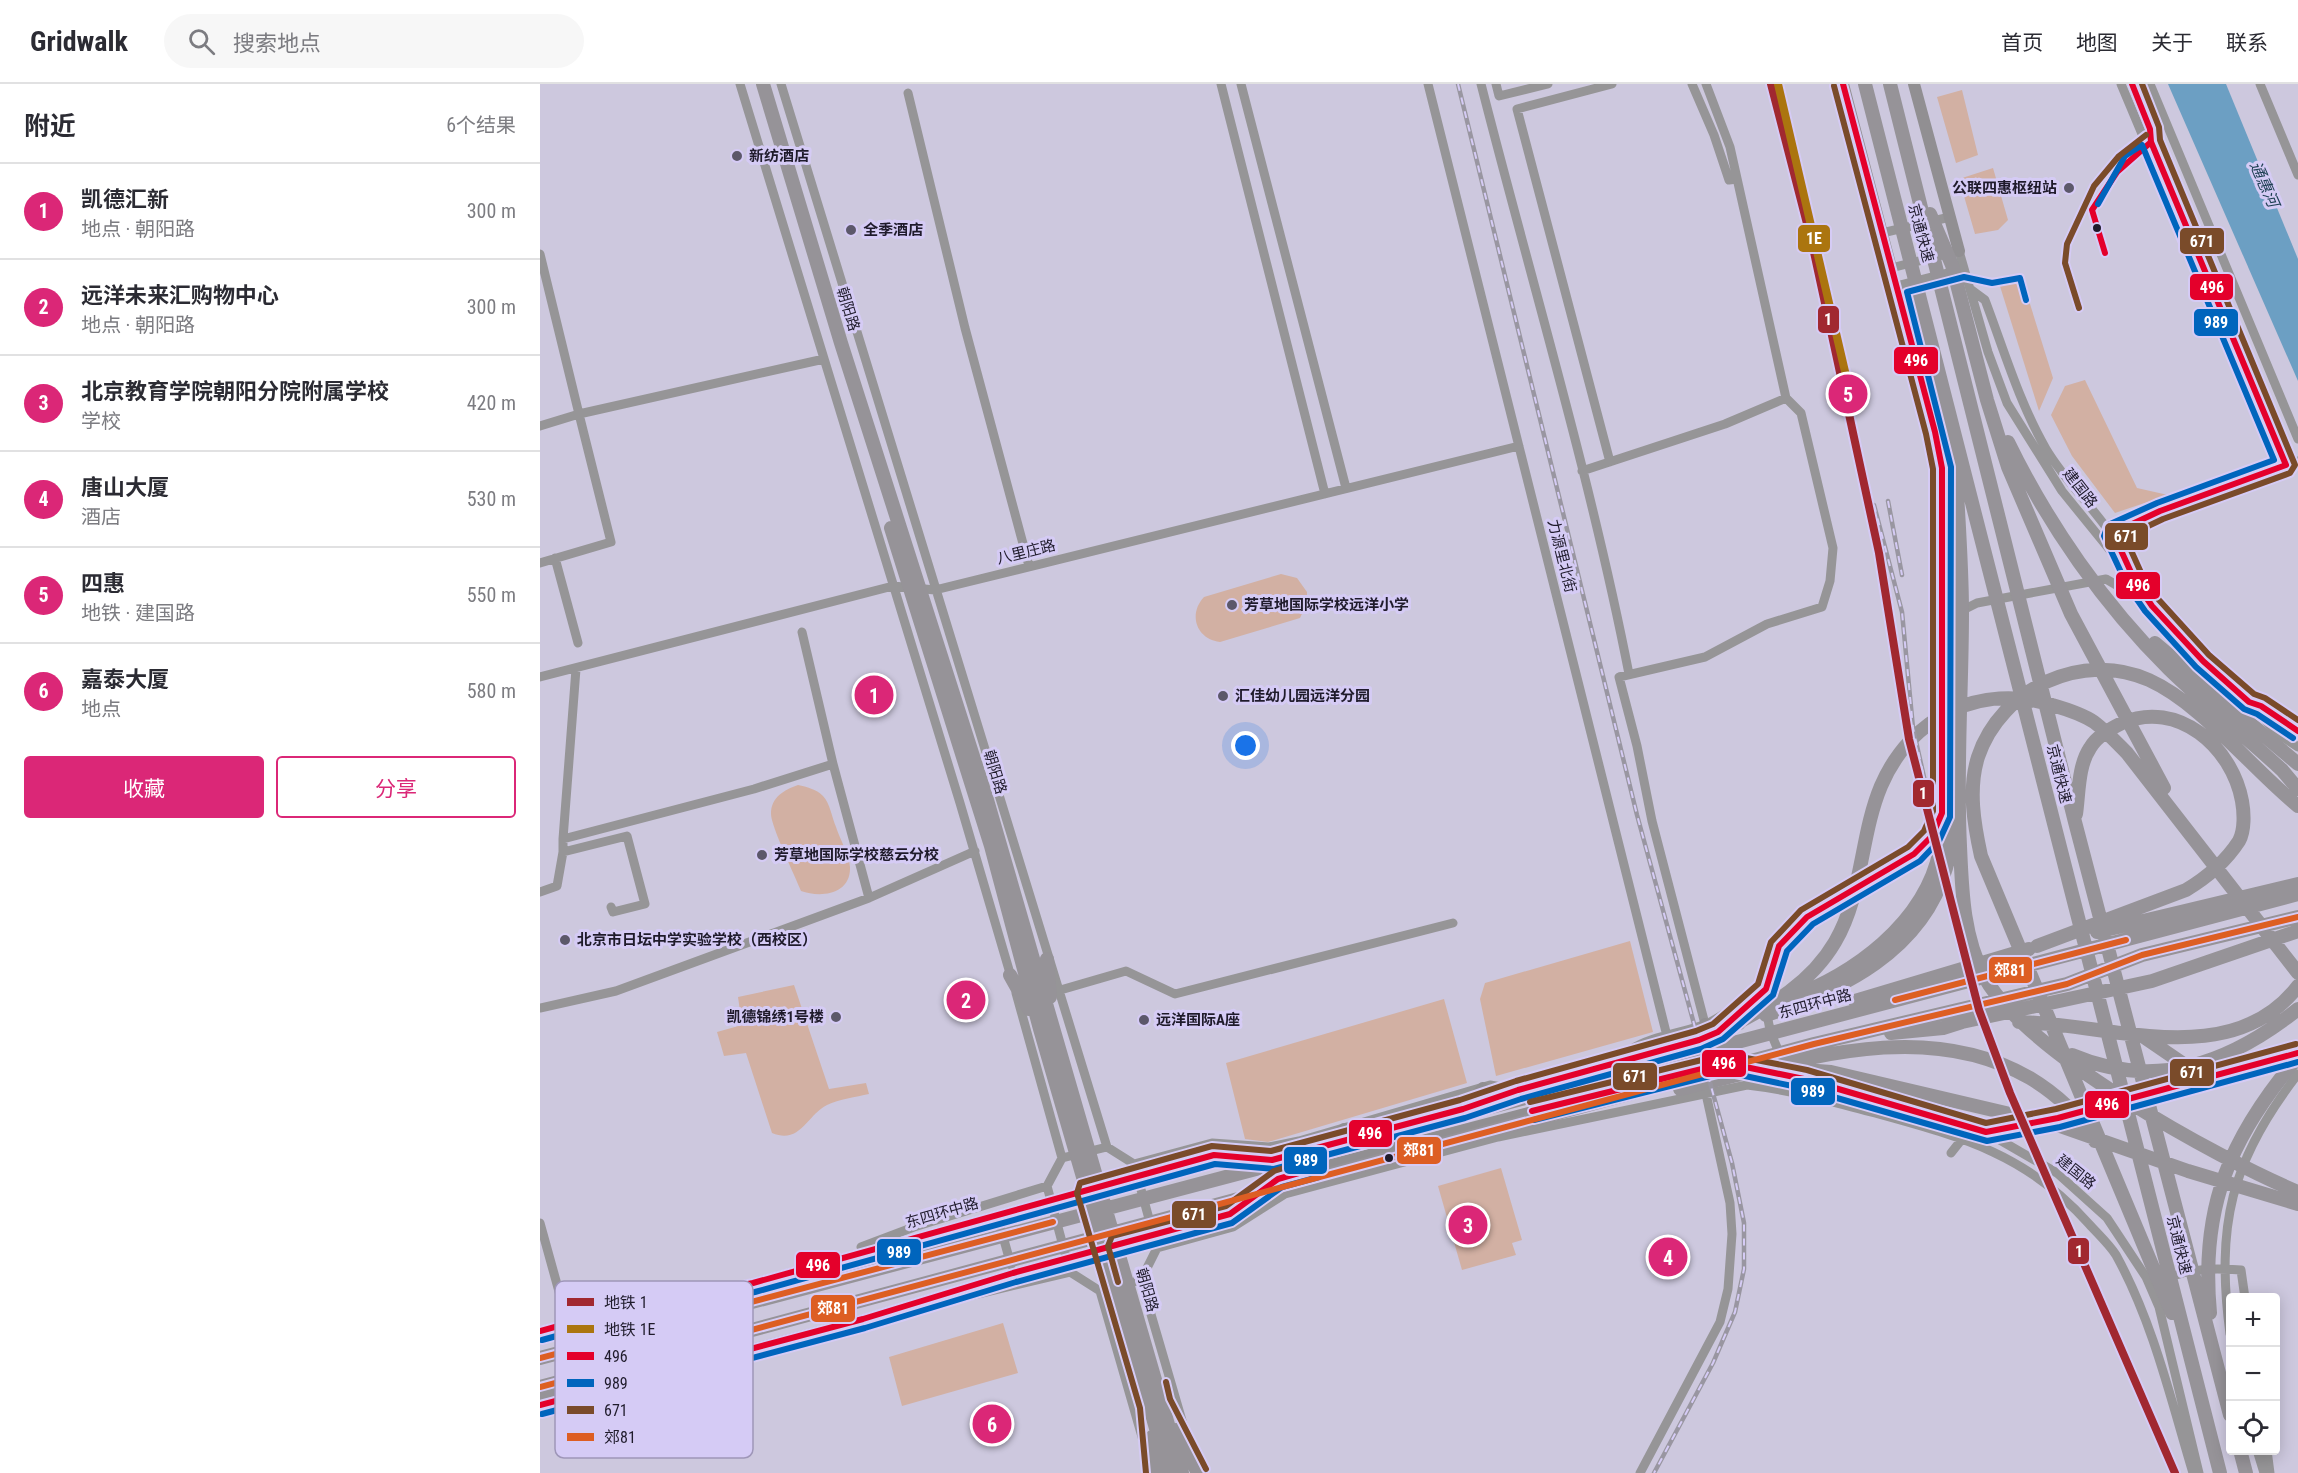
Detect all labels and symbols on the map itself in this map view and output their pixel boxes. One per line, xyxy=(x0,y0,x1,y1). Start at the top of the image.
place label: 新纺酒店 xyxy=(749,147,809,165)
marker: 新纺酒店 xyxy=(730,149,744,163)
water label: 通惠河 xyxy=(2246,158,2284,213)
place label: 公联四惠枢纽站 xyxy=(1952,179,2057,197)
marker: 公联四惠枢纽站 xyxy=(2062,181,2076,195)
street label: 京通快速 xyxy=(1905,202,1937,264)
place label: 全季酒店 xyxy=(863,221,923,239)
unlabelled marker xyxy=(2091,222,2103,234)
marker: 全季酒店 xyxy=(844,223,858,237)
line badge: 1E xyxy=(1797,224,1831,253)
line badge: 671 xyxy=(2179,227,2225,255)
text: 1E xyxy=(1806,229,1822,248)
text: 671 xyxy=(2190,232,2214,251)
line badge: 496 xyxy=(2189,273,2234,301)
text: 496 xyxy=(2200,278,2224,297)
street label: 朝阳路 xyxy=(833,285,863,333)
line badge: 1 xyxy=(1817,305,1840,334)
line badge: 989 xyxy=(2193,308,2239,337)
text: 1 xyxy=(1824,310,1832,329)
text: 989 xyxy=(2204,313,2228,332)
line badge: 496 xyxy=(1893,346,1939,375)
text: 496 xyxy=(1904,351,1928,370)
pin: 5 xyxy=(1828,372,1868,416)
street label: 建国路 xyxy=(2059,465,2101,511)
street label: 力源里北街 xyxy=(1544,517,1580,595)
line badge: 671 xyxy=(2104,522,2149,551)
text: 671 xyxy=(2114,527,2138,546)
street label: 八里庄路 xyxy=(995,536,1057,568)
line badge: 496 xyxy=(2115,571,2161,600)
text: 496 xyxy=(2126,576,2150,595)
place label: 芳草地国际学校远洋小学 xyxy=(1244,596,1409,614)
marker: 芳草地国际学校远洋小学 xyxy=(1225,598,1239,612)
pin: 1 xyxy=(854,672,894,718)
place label: 汇佳幼儿园远洋分园 xyxy=(1235,687,1370,705)
marker: 汇佳幼儿园远洋分园 xyxy=(1216,689,1230,703)
your location xyxy=(1231,731,1260,760)
street label: 京通快速 xyxy=(2043,743,2075,805)
street label: 朝阳路 xyxy=(980,748,1010,796)
line badge: 1 xyxy=(1912,779,1935,808)
text: 1 xyxy=(1919,784,1927,803)
place label: 芳草地国际学校慈云分校 xyxy=(774,846,939,864)
marker: 芳草地国际学校慈云分校 xyxy=(755,848,769,862)
place label: 北京市日坛中学实验学校（西校区） xyxy=(577,931,817,949)
marker: 北京市日坛中学实验学校（西校区） xyxy=(558,933,572,947)
line badge: 郊81 xyxy=(1988,956,2033,984)
text: 郊81 xyxy=(1994,961,2026,980)
pin: 2 xyxy=(946,978,986,1022)
street label: 东四环中路 xyxy=(1776,986,1854,1022)
place label: 凯德锦绣1号楼 xyxy=(726,1008,824,1026)
marker: 凯德锦绣1号楼 xyxy=(829,1010,843,1024)
place label: 远洋国际A座 xyxy=(1156,1011,1240,1029)
marker: 远洋国际A座 xyxy=(1137,1013,1151,1027)
line badge: 496 xyxy=(1701,1049,1747,1078)
text: 496 xyxy=(1712,1054,1736,1073)
line badge: 671 xyxy=(2169,1058,2215,1087)
line badge: 671 xyxy=(1612,1062,1658,1091)
text: 671 xyxy=(2180,1063,2204,1082)
text: 671 xyxy=(1623,1067,1647,1086)
line badge: 989 xyxy=(1790,1077,1836,1106)
text: 989 xyxy=(1801,1082,1825,1101)
line badge: 496 xyxy=(2084,1090,2130,1119)
text: 496 xyxy=(2095,1095,2119,1114)
line badge: 496 xyxy=(1348,1119,1393,1148)
text: 496 xyxy=(1358,1124,1382,1143)
line badge: 郊81 xyxy=(1396,1136,1442,1165)
text: 郊81 xyxy=(1403,1141,1435,1160)
line badge: 989 xyxy=(1283,1146,1328,1175)
text: 989 xyxy=(1294,1151,1318,1170)
street label: 建国路 xyxy=(2053,1151,2099,1193)
unlabelled marker xyxy=(1383,1152,1395,1164)
street label: 东四环中路 xyxy=(903,1194,981,1232)
line badge: 671 xyxy=(1171,1200,1217,1229)
pin: 3 xyxy=(1448,1202,1488,1248)
text: 671 xyxy=(1182,1205,1206,1224)
street label: 京通快速 xyxy=(2163,1214,2195,1276)
pin: 4 xyxy=(1648,1234,1688,1280)
line badge: 1 xyxy=(2067,1237,2090,1265)
line badge: 989 xyxy=(876,1238,922,1266)
text: 1 xyxy=(2075,1242,2083,1261)
text: 989 xyxy=(887,1243,911,1262)
line badge: 496 xyxy=(795,1251,841,1279)
text: 496 xyxy=(806,1256,830,1275)
street label: 朝阳路 xyxy=(1132,1266,1162,1314)
legend xyxy=(555,1281,753,1458)
text: 地铁 1 xyxy=(604,1293,648,1312)
line badge: 郊81 xyxy=(810,1294,856,1323)
text: 郊81 xyxy=(817,1299,849,1318)
text: 地铁 1E xyxy=(604,1320,656,1339)
text: 496 xyxy=(604,1347,628,1366)
text: 989 xyxy=(604,1374,628,1393)
text: 671 xyxy=(604,1401,628,1420)
pin: 6 xyxy=(972,1402,1012,1446)
text: 郊81 xyxy=(604,1428,636,1447)

